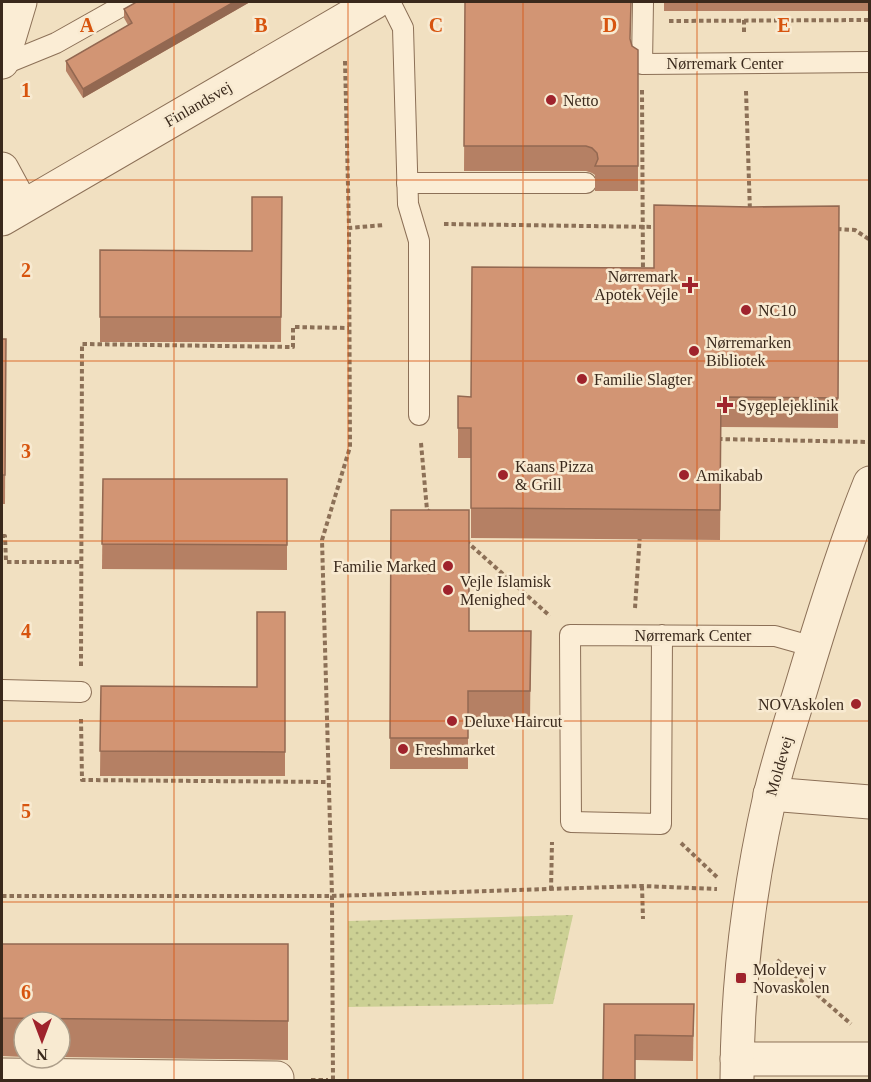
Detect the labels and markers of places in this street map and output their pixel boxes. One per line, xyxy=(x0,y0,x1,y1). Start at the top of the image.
place label: Netto xyxy=(563,92,599,109)
marker: Netto xyxy=(544,93,558,107)
place label: Nørremark Apotek Vejle xyxy=(594,268,678,304)
marker: Nørremark Apotek Vejle xyxy=(683,278,697,292)
place label: NC10 xyxy=(758,302,796,319)
marker: NC10 xyxy=(739,303,753,317)
place label: Nørremarken Bibliotek xyxy=(706,334,791,369)
marker: Nørremarken Bibliotek xyxy=(687,344,701,358)
place label: Familie Slagter xyxy=(594,371,693,389)
marker: Familie Slagter xyxy=(575,372,589,386)
marker: Sygeplejeklinik xyxy=(716,396,734,414)
place label: Sygeplejeklinik xyxy=(738,397,838,415)
place label: Kaans Pizza & Grill xyxy=(515,458,594,493)
place label: Amikabab xyxy=(696,467,763,484)
marker: Kaans Pizza & Grill xyxy=(496,468,510,482)
marker: Amikabab xyxy=(677,468,691,482)
place label: Familie Marked xyxy=(333,558,436,575)
marker: Familie Marked xyxy=(441,559,455,573)
place label: Vejle Islamisk Menighed xyxy=(460,573,551,609)
marker: Vejle Islamisk Menighed xyxy=(441,583,455,597)
place label: NOVAskolen xyxy=(758,696,844,713)
marker: NOVAskolen xyxy=(849,697,863,711)
place label: Deluxe Haircut xyxy=(464,713,563,730)
marker: Deluxe Haircut xyxy=(445,714,459,728)
place label: Freshmarket xyxy=(415,741,496,758)
marker: Freshmarket xyxy=(396,742,410,756)
place label: Moldevej v Novaskolen xyxy=(753,961,829,996)
marker: Moldevej v Novaskolen xyxy=(734,971,748,985)

